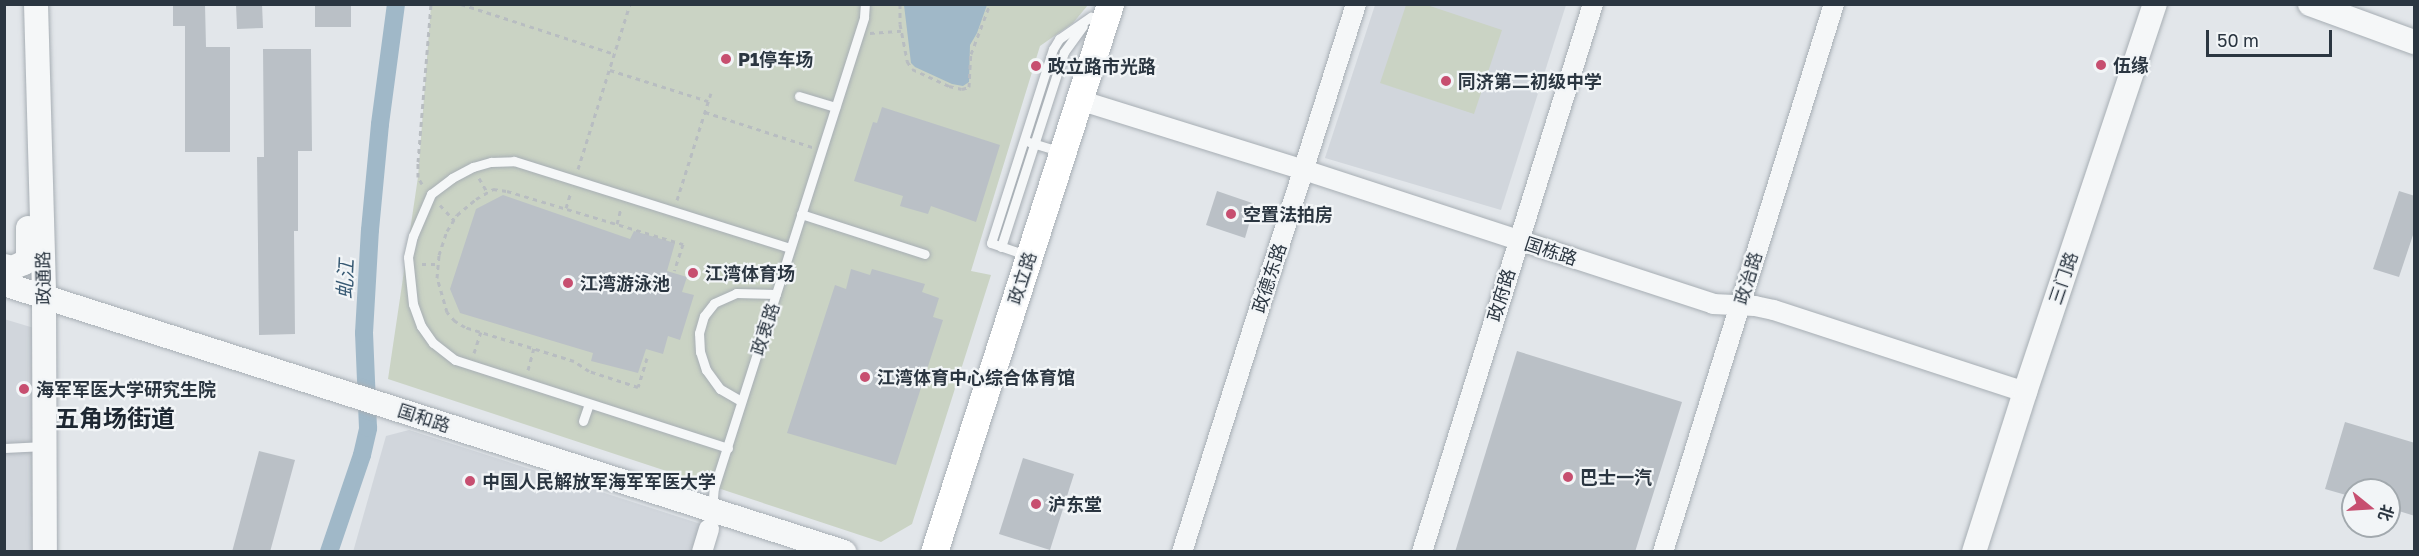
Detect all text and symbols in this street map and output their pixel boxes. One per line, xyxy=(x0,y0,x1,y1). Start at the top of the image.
scale bar xyxy=(2209,18,2335,56)
text: 50 m xyxy=(2217,29,2259,51)
place label: P1停车场 xyxy=(738,48,813,70)
marker: P1停车场 xyxy=(719,52,733,66)
place label: 伍缘 xyxy=(2113,54,2149,76)
place label: 政立路市光路 xyxy=(1048,55,1156,77)
marker: 伍缘 xyxy=(2094,58,2108,72)
marker: 政立路市光路 xyxy=(1029,59,1043,73)
place label: 同济第二初级中学 xyxy=(1458,70,1602,92)
marker: 同济第二初级中学 xyxy=(1439,74,1453,88)
place label: 空置法拍房 xyxy=(1243,203,1333,225)
marker: 空置法拍房 xyxy=(1224,207,1238,221)
street label: 国栋路 xyxy=(1522,232,1580,270)
street label: 政德东路 xyxy=(1248,240,1290,316)
street label: 政立路 xyxy=(1003,249,1041,307)
street label: 政治路 xyxy=(1730,249,1766,307)
street label: 三门路 xyxy=(2044,249,2082,307)
street label: 政通路 xyxy=(32,251,54,305)
water label: 虬江 xyxy=(332,258,358,300)
place label: 江湾体育场 xyxy=(705,262,795,284)
marker: 江湾体育场 xyxy=(686,266,700,280)
street label: 政府路 xyxy=(1483,266,1519,324)
place label: 江湾游泳池 xyxy=(580,272,670,294)
marker: 江湾游泳池 xyxy=(561,276,575,290)
street label: 政衷路 xyxy=(746,300,784,358)
place label: 江湾体育中心综合体育馆 xyxy=(877,366,1075,388)
marker: 江湾体育中心综合体育馆 xyxy=(858,370,872,384)
place label: 海军军医大学研究生院 xyxy=(36,378,216,400)
marker: 海军军医大学研究生院 xyxy=(17,382,31,396)
street label: 国和路 xyxy=(395,399,453,437)
district label: 五角场街道 xyxy=(55,404,175,432)
place label: 巴士一汽 xyxy=(1580,466,1652,488)
place label: 中国人民解放军海军军医大学 xyxy=(482,470,716,492)
marker: 巴士一汽 xyxy=(1561,470,1575,484)
marker: 中国人民解放军海军军医大学 xyxy=(463,474,477,488)
north arrow xyxy=(2341,478,2401,538)
place label: 沪东堂 xyxy=(1048,493,1102,515)
marker: 沪东堂 xyxy=(1029,497,1043,511)
text: 北 xyxy=(2374,502,2398,524)

